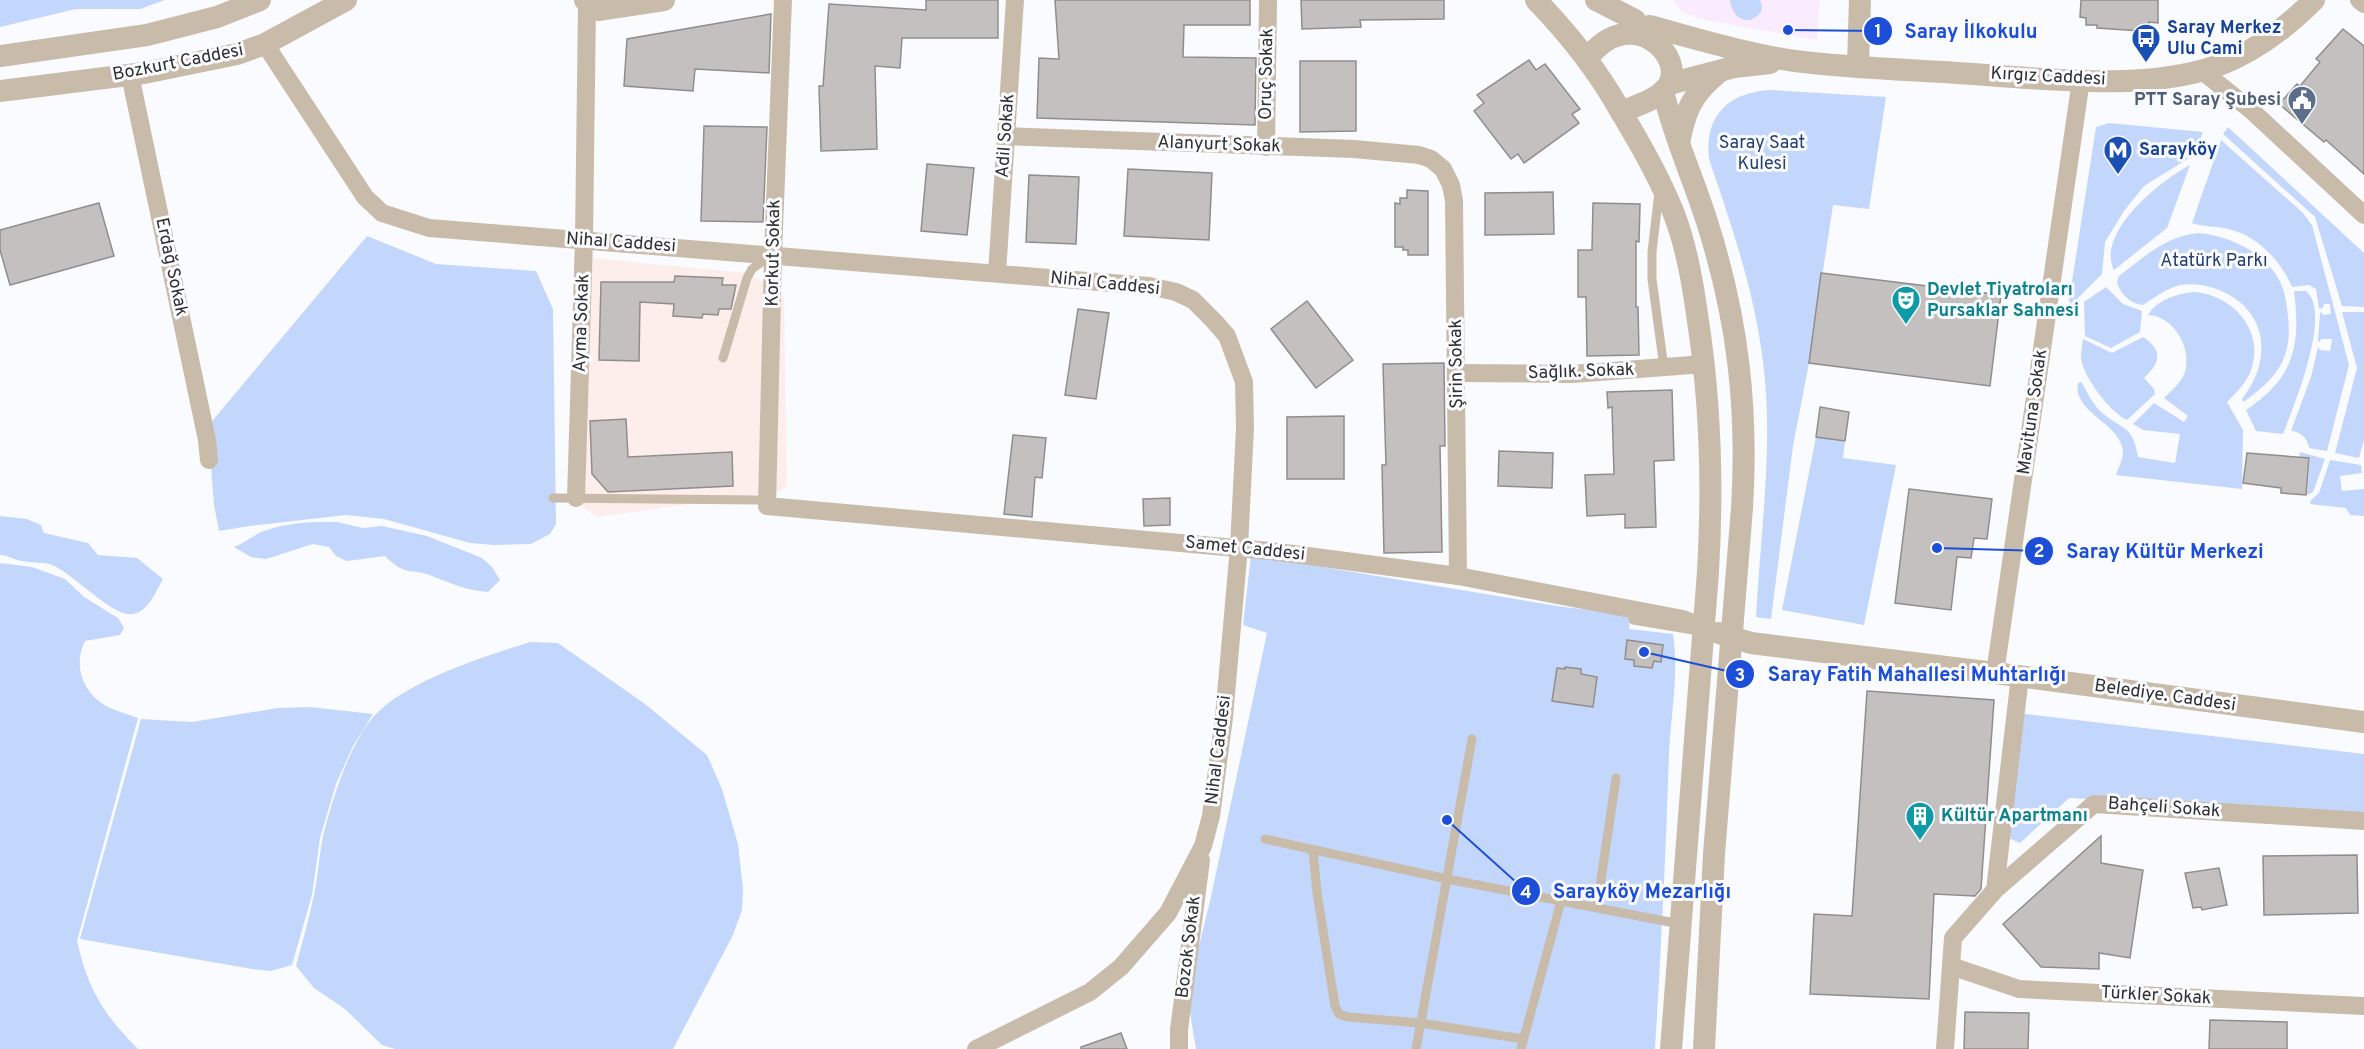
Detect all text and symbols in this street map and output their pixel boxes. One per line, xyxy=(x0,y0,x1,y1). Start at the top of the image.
callout: Saray İlkokulu xyxy=(1863,12,2050,50)
place label: Saray Merkez Ulu Cami xyxy=(2167,17,2281,61)
text: Saray İlkokulu xyxy=(1904,18,2038,46)
text: 1 xyxy=(1874,21,1882,44)
bus stop icon: Saray Merkez Ulu Cami xyxy=(2130,22,2162,64)
street label: Oruç Sokak xyxy=(1255,28,1279,120)
street label: Bozkurt Caddesi xyxy=(111,39,245,87)
street label: Kırgız Caddesi xyxy=(1990,62,2106,92)
public building icon: PTT Saray Şubesi xyxy=(2286,84,2318,126)
place label: PTT Saray Şubesi xyxy=(2134,89,2281,112)
street label: Adil Sokak xyxy=(992,93,1020,179)
street label: Alanyurt Sokak xyxy=(1157,131,1281,159)
park label: Saray Saat Kulesi xyxy=(1719,132,1805,176)
metro station icon: Sarayköy xyxy=(2102,134,2134,176)
place label: Sarayköy xyxy=(2139,139,2217,162)
street label: Korkut Sokak xyxy=(762,199,786,307)
street label: Erdağ Sokak xyxy=(149,216,193,318)
street label: Nihal Caddesi xyxy=(565,228,677,258)
park label: Atatürk Parkı xyxy=(2160,250,2268,273)
street label: Nihal Caddesi xyxy=(1049,267,1161,301)
street label: Ayma Sokak xyxy=(569,273,595,373)
place label: Devlet Tiyatroları Pursaklar Sahnesi xyxy=(1927,279,2079,323)
theatre icon: Devlet Tiyatroları Pursaklar Sahnesi xyxy=(1890,284,1922,326)
street label: Şirin Sokak xyxy=(1445,319,1469,409)
street label: Mavituna Sokak xyxy=(2013,348,2053,476)
street label: Sağlık. Sokak xyxy=(1527,359,1635,385)
street label: Samet Caddesi xyxy=(1184,531,1306,567)
callout: Saray Kültür Merkezi xyxy=(2024,532,2276,570)
text: Saray Kültür Merkezi xyxy=(2066,540,2264,566)
text: 2 xyxy=(2033,541,2045,564)
callout: Saray Fatih Mahallesi Muhtarlığı xyxy=(1725,655,2078,693)
text: Saray Fatih Mahallesi Muhtarlığı xyxy=(1768,663,2066,689)
text: 3 xyxy=(1735,665,1745,688)
street label: Belediye. Caddesi xyxy=(2093,675,2237,717)
street label: Nihal Caddesi xyxy=(1201,694,1237,806)
street label: Bahçeli Sokak xyxy=(2107,793,2221,823)
building icon: Kültür Apartmanı xyxy=(1904,800,1936,842)
place label: Kültür Apartmanı xyxy=(1941,805,2088,828)
callout: Sarayköy Mezarlığı xyxy=(1511,872,1743,910)
text: Sarayköy Mezarlığı xyxy=(1553,880,1731,906)
text: 4 xyxy=(1520,882,1532,905)
street label: Bozok Sokak xyxy=(1171,894,1207,1000)
street label: Türkler Sokak xyxy=(2100,982,2212,1010)

